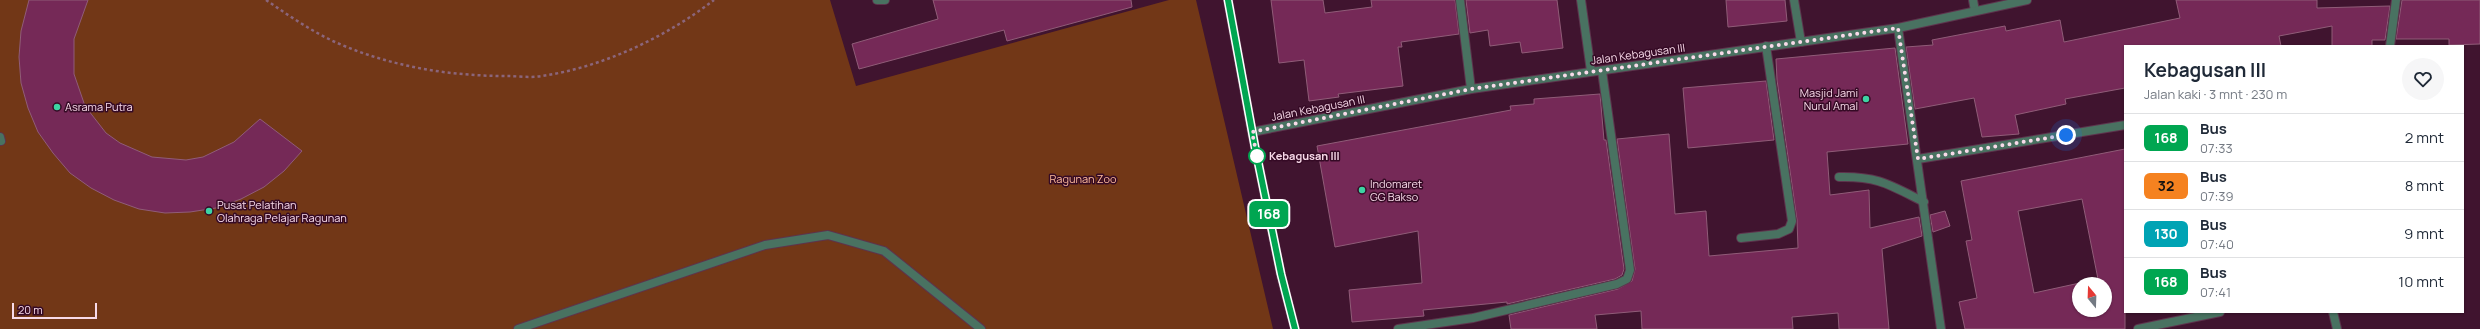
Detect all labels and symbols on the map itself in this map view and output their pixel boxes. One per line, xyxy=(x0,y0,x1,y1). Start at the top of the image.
street label: Jalan Kebagusan III xyxy=(1590,39,1686,68)
place label: Masjid Jami Nurul Amal xyxy=(1800,85,1858,113)
street label: Jalan Kebagusan III xyxy=(1270,91,1366,124)
marker: Masjid Jami Nurul Amal xyxy=(1861,94,1871,104)
place label: Asrama Putra xyxy=(65,99,133,114)
marker: Asrama Putra xyxy=(52,102,62,112)
your location xyxy=(2056,125,2076,145)
marker: Kebagusan III xyxy=(1248,147,1266,165)
place label: Kebagusan III xyxy=(1269,148,1340,163)
park label: Ragunan Zoo xyxy=(1049,171,1117,186)
place label: Indomaret GG Bakso xyxy=(1370,176,1422,204)
marker: Indomaret GG Bakso xyxy=(1357,185,1367,195)
place label: Pusat Pelatihan Olahraga Pelajar Ragunan xyxy=(217,197,347,225)
line badge: 168 xyxy=(1246,201,1292,227)
marker: Pusat Pelatihan Olahraga Pelajar Ragunan xyxy=(204,206,214,216)
north arrow xyxy=(2072,277,2112,317)
scale bar xyxy=(12,301,97,320)

